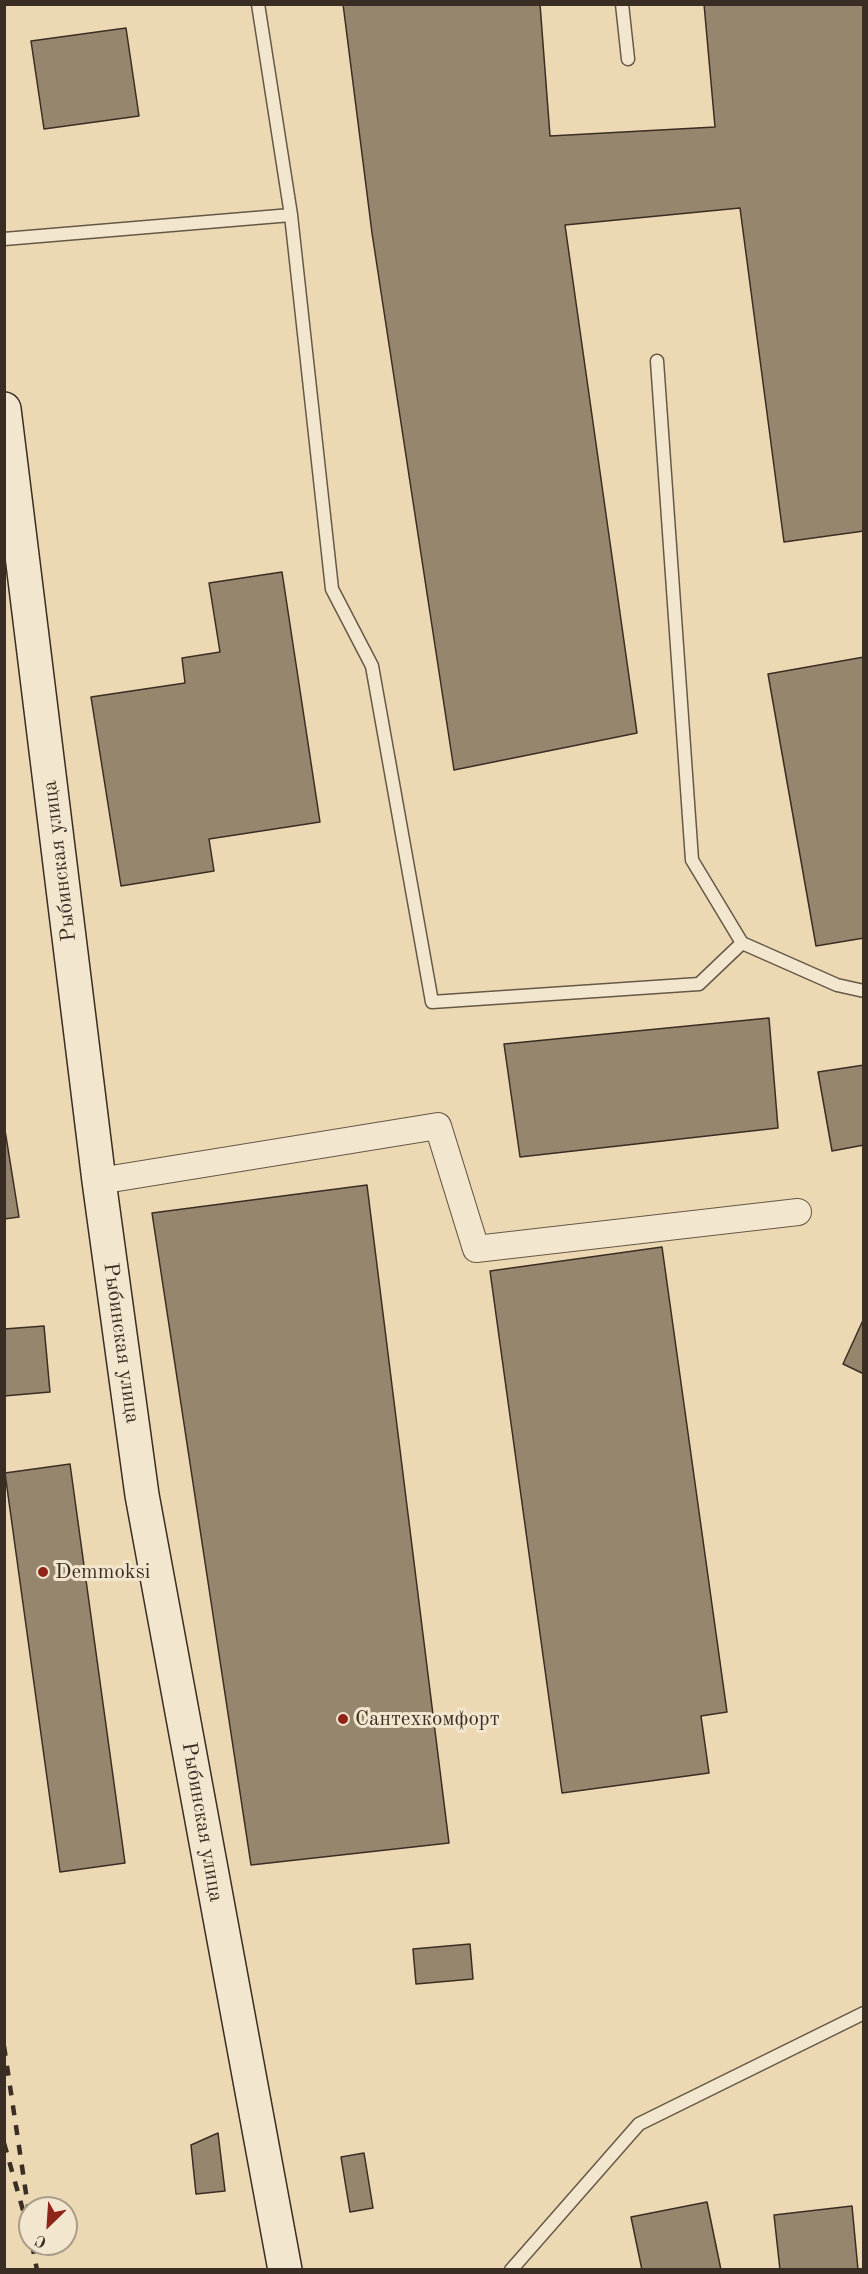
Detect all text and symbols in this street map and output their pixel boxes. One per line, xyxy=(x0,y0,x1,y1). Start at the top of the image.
street label: Рыбинская улица xyxy=(38,779,82,943)
street label: Рыбинская улица xyxy=(97,1261,145,1425)
place label: Demmoksi xyxy=(55,1559,151,1585)
marker: Demmoksi xyxy=(36,1565,50,1579)
place label: Сантехкомфорт xyxy=(355,1706,500,1732)
marker: Сантехкомфорт xyxy=(336,1712,350,1726)
street label: Рыбинская улица xyxy=(176,1740,228,1904)
north arrow xyxy=(18,2196,78,2256)
text: С xyxy=(33,2231,49,2250)

